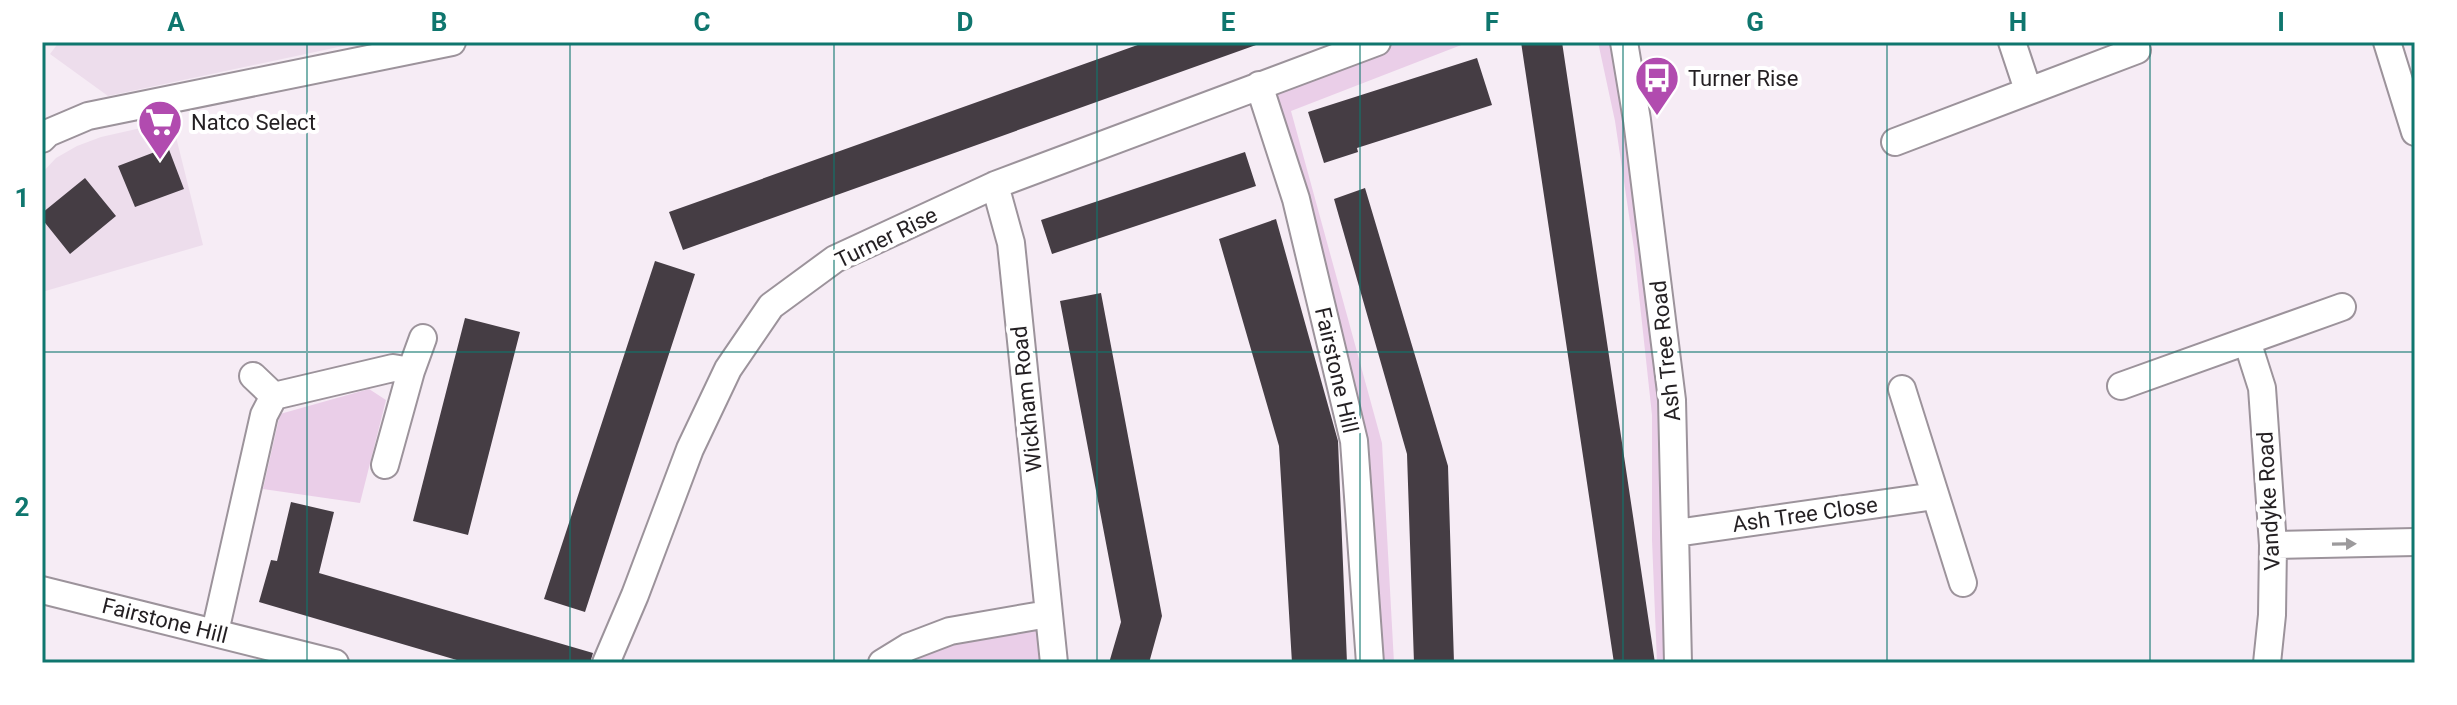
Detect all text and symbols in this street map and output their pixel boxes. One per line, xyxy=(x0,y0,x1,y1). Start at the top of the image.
text: A xyxy=(167,7,185,37)
text: B xyxy=(431,7,447,37)
text: C xyxy=(693,7,711,37)
text: D xyxy=(957,7,973,37)
text: E xyxy=(1221,7,1236,37)
text: F xyxy=(1485,7,1499,37)
text: G xyxy=(1746,7,1764,37)
text: H xyxy=(2009,7,2027,37)
text: I xyxy=(2277,7,2285,37)
bus stop icon: Turner Rise xyxy=(1633,54,1681,117)
place label: Turner Rise xyxy=(1688,66,1798,91)
supermarket icon: Natco Select xyxy=(136,98,184,161)
place label: Natco Select xyxy=(191,110,316,135)
text: 1 xyxy=(15,183,29,213)
street label: Turner Rise xyxy=(831,202,941,273)
street label: Ash Tree Road xyxy=(1646,279,1685,423)
street label: Fairstone Hill xyxy=(1310,305,1363,436)
street label: Wickham Road xyxy=(1006,325,1047,473)
street label: Vandyke Road xyxy=(2252,431,2285,571)
text: 2 xyxy=(15,492,29,522)
street label: Ash Tree Close xyxy=(1731,492,1879,537)
one-way arrow xyxy=(2332,537,2357,550)
street label: Fairstone Hill xyxy=(100,593,230,648)

